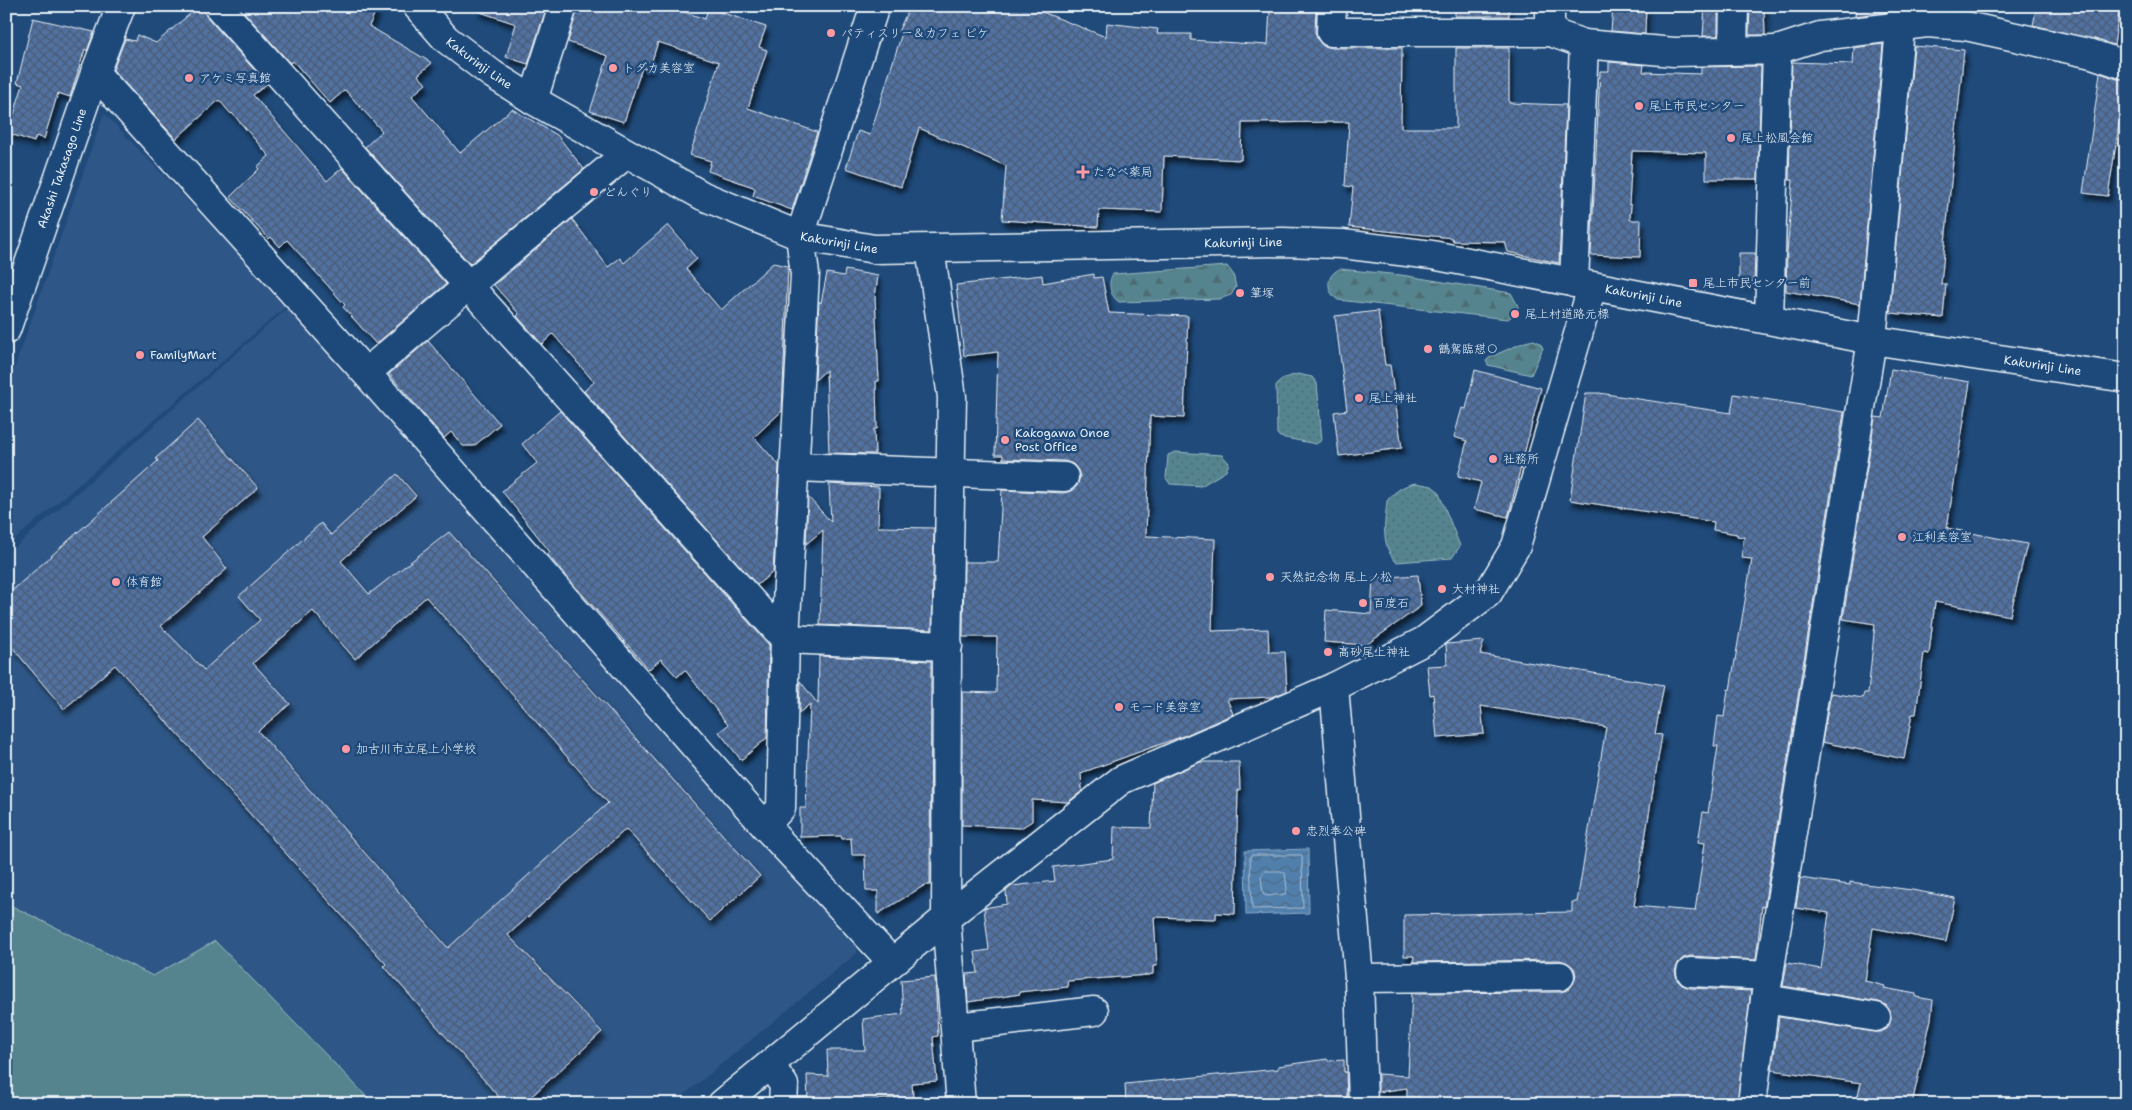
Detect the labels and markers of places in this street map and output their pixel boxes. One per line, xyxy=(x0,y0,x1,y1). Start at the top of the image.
place label: パティスリー＆カフェ ピケ xyxy=(841,25,989,41)
marker: パティスリー＆カフェ ピケ xyxy=(825,27,837,39)
place label: トダカ美容室 xyxy=(623,60,695,76)
marker: トダカ美容室 xyxy=(607,62,619,74)
place label: アケミ写真館 xyxy=(199,70,271,86)
marker: アケミ写真館 xyxy=(183,72,195,84)
place label: 尾上市民センター xyxy=(1649,98,1745,114)
marker: 尾上市民センター xyxy=(1633,100,1645,112)
place label: 尾上松風会館 xyxy=(1741,130,1813,146)
marker: 尾上松風会館 xyxy=(1725,132,1737,144)
place label: たなべ薬局 xyxy=(1093,164,1153,180)
marker: たなべ薬局 xyxy=(1077,166,1089,178)
place label: どんぐり xyxy=(604,184,652,200)
marker: どんぐり xyxy=(588,186,600,198)
place label: 尾上市民センター前 xyxy=(1703,275,1811,291)
marker: 尾上市民センター前 xyxy=(1687,277,1699,289)
place label: 筆塚 xyxy=(1250,285,1274,301)
marker: 筆塚 xyxy=(1234,287,1246,299)
place label: 尾上村道路元標 xyxy=(1525,306,1609,322)
marker: 尾上村道路元標 xyxy=(1509,308,1521,320)
place label: 鶴駕臨憇〇 xyxy=(1438,341,1498,357)
marker: 鶴駕臨憇〇 xyxy=(1422,343,1434,355)
place label: FamilyMart xyxy=(150,347,217,363)
marker: FamilyMart xyxy=(134,349,146,361)
place label: 尾上神社 xyxy=(1369,390,1417,406)
marker: 尾上神社 xyxy=(1353,392,1365,404)
place label: Kakogawa Onoe Post Office xyxy=(1015,425,1110,455)
marker: Kakogawa Onoe Post Office xyxy=(999,434,1011,446)
place label: 社務所 xyxy=(1503,451,1539,467)
marker: 社務所 xyxy=(1487,453,1499,465)
place label: 江利美容室 xyxy=(1912,529,1972,545)
marker: 江利美容室 xyxy=(1896,531,1908,543)
place label: 天然記念物 尾上ノ松 xyxy=(1280,569,1392,585)
marker: 天然記念物 尾上ノ松 xyxy=(1264,571,1276,583)
place label: 体育館 xyxy=(126,574,162,590)
marker: 体育館 xyxy=(110,576,122,588)
place label: 大村神社 xyxy=(1452,581,1500,597)
marker: 大村神社 xyxy=(1436,583,1448,595)
place label: 百度石 xyxy=(1373,595,1409,611)
marker: 百度石 xyxy=(1357,597,1369,609)
place label: 高砂尾上神社 xyxy=(1338,644,1410,660)
marker: 高砂尾上神社 xyxy=(1322,646,1334,658)
place label: モード美容室 xyxy=(1129,699,1201,715)
marker: モード美容室 xyxy=(1113,701,1125,713)
place label: 加古川市立尾上小学校 xyxy=(356,741,476,757)
marker: 加古川市立尾上小学校 xyxy=(340,743,352,755)
place label: 忠烈奉公碑 xyxy=(1306,823,1366,839)
marker: 忠烈奉公碑 xyxy=(1290,825,1302,837)

